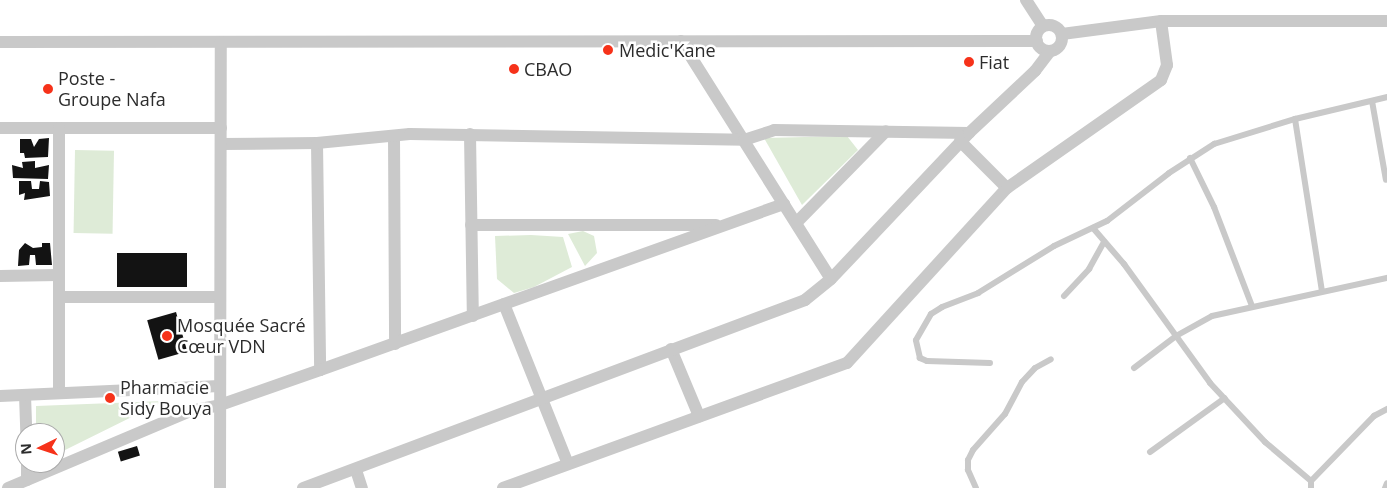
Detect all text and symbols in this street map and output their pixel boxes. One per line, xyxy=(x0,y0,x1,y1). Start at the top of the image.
place label: Medic'Kane xyxy=(619,39,716,61)
marker: Medic'Kane xyxy=(601,43,615,57)
place label: Fiat xyxy=(979,51,1009,73)
marker: Fiat xyxy=(963,56,975,68)
place label: CBAO xyxy=(524,58,572,80)
marker: CBAO xyxy=(508,63,520,75)
place label: Poste - Groupe Nafa xyxy=(58,68,166,110)
marker: Poste - Groupe Nafa xyxy=(42,83,54,95)
place label: Mosquée Sacré Cœur VDN xyxy=(177,315,305,358)
marker: Mosquée Sacré Cœur VDN xyxy=(161,330,173,342)
place label: Pharmacie Sidy Bouya xyxy=(120,377,212,419)
marker: Pharmacie Sidy Bouya xyxy=(104,392,116,404)
north arrow xyxy=(15,423,65,473)
text: N xyxy=(16,443,35,455)

